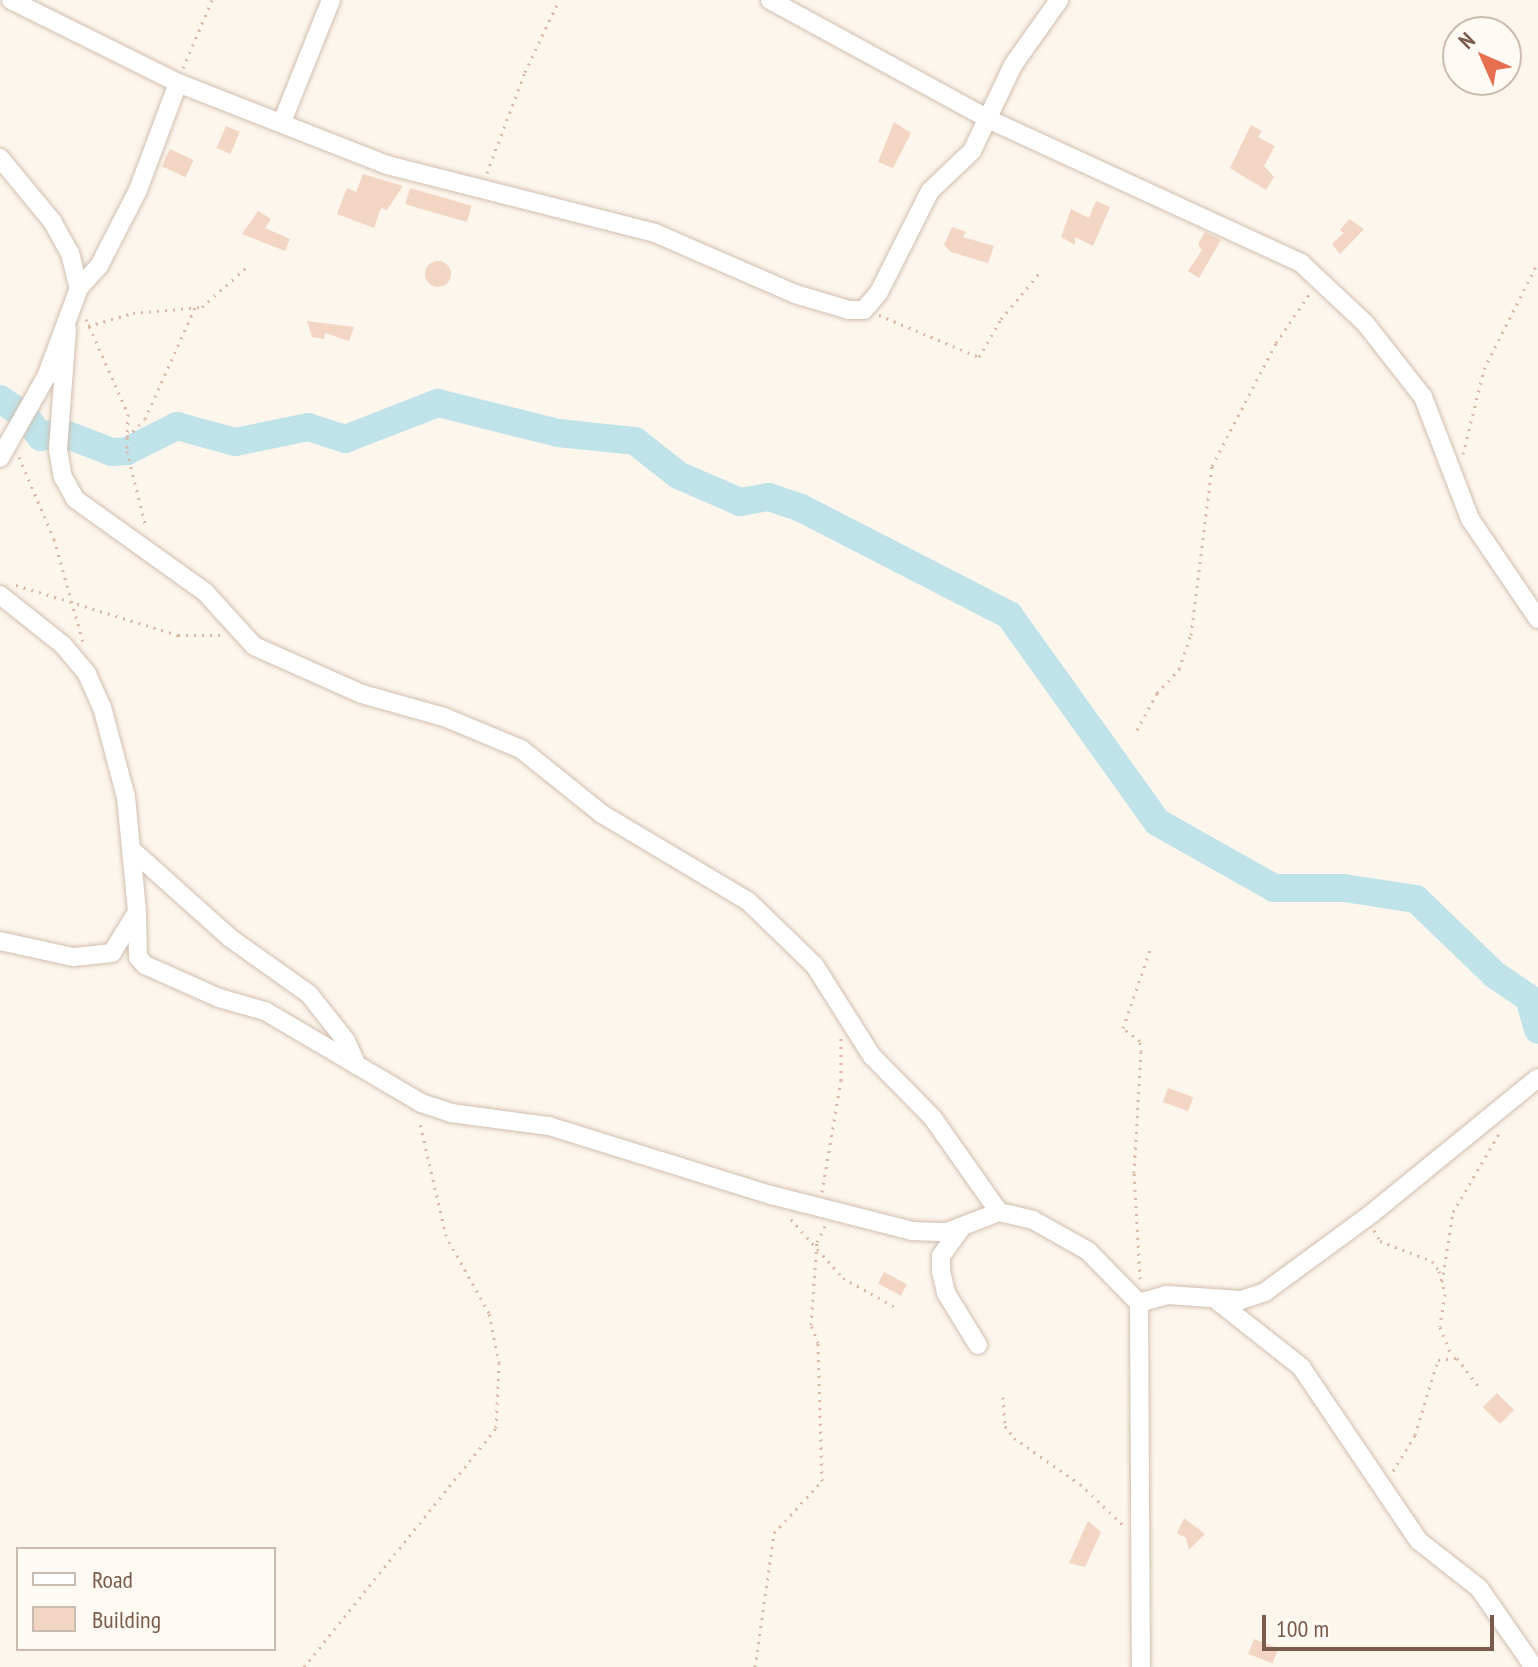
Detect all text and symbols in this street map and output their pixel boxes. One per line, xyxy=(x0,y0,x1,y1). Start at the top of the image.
north arrow xyxy=(1442,16,1522,96)
text: N xyxy=(1452,26,1481,55)
legend xyxy=(16,1547,276,1651)
text: Road xyxy=(92,1564,133,1595)
scale bar xyxy=(1266,1599,1498,1649)
text: Building xyxy=(92,1604,161,1635)
text: 100 m xyxy=(1276,1613,1329,1644)

